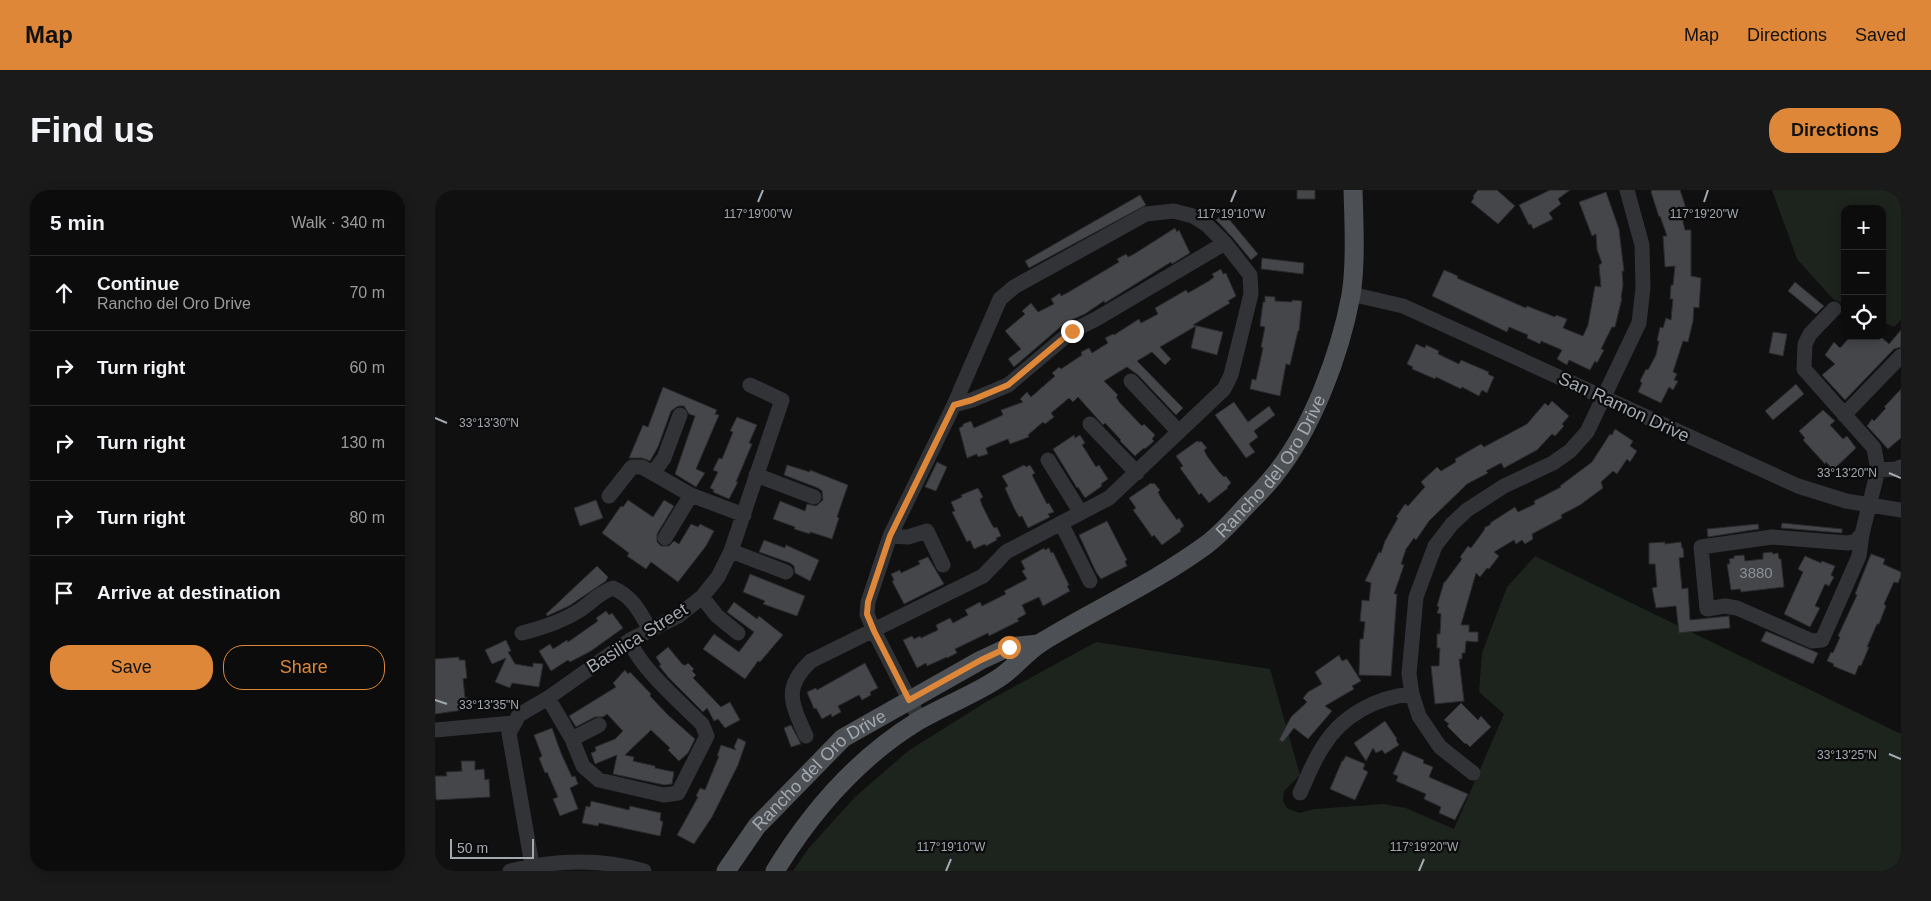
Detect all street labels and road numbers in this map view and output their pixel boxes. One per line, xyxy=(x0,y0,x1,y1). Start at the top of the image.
street label: San Ramon Drive xyxy=(1555,368,1693,446)
street label: Rancho del Oro Drive xyxy=(1212,392,1329,542)
street label: Basilica Street xyxy=(583,599,691,677)
street label: Rancho del Oro Drive xyxy=(748,706,890,835)

